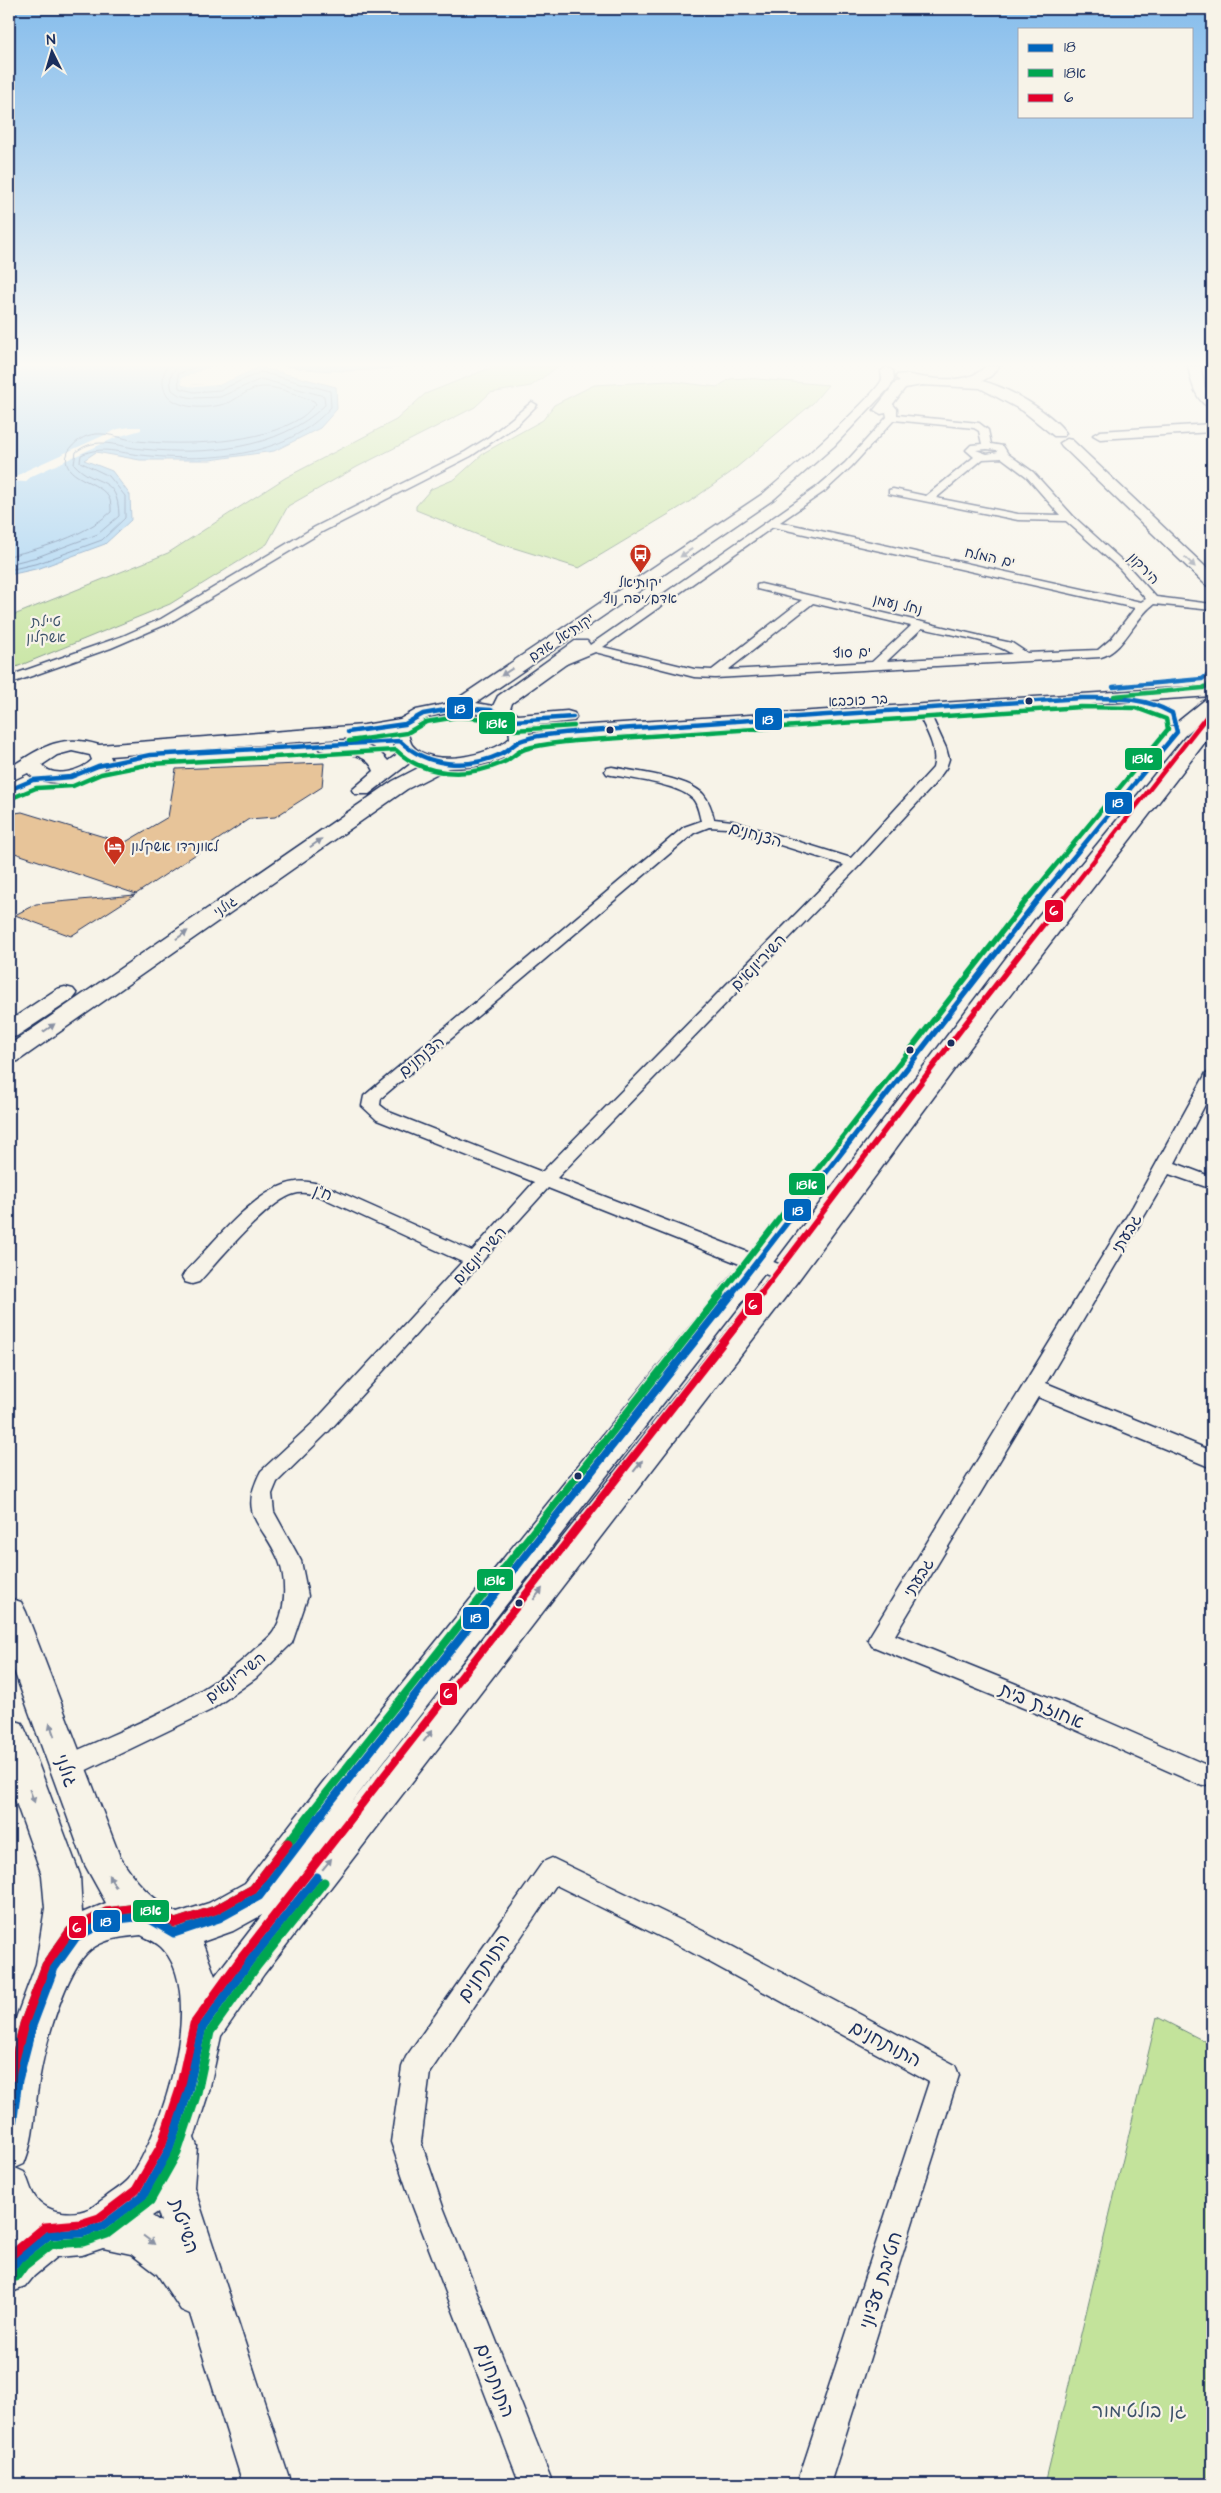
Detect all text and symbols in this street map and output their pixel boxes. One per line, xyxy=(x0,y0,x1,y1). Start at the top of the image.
north arrow xyxy=(28,28,78,78)
legend xyxy=(1018,28,1194,118)
text: N xyxy=(46,30,56,50)
text: 18 xyxy=(1064,37,1076,58)
text: 18א xyxy=(1064,63,1086,84)
text: 6 xyxy=(1064,87,1074,108)
bus stop icon: יקותיאל אדם/יפה נוף xyxy=(628,542,652,573)
street label: ים המלח xyxy=(963,543,1017,573)
street label: הירקון xyxy=(1123,548,1164,589)
one-way arrow xyxy=(680,549,693,558)
one-way arrow xyxy=(1184,556,1196,568)
place label: יקותיאל אדם/יפה נוף xyxy=(603,573,678,609)
street label: נחל נעמן xyxy=(871,590,924,620)
street label: יקותיאל אדם xyxy=(525,609,598,667)
park label: טיילת אשקלון xyxy=(26,612,66,648)
street label: ים סוף xyxy=(832,642,872,664)
one-way arrow xyxy=(500,667,514,677)
street label: בר כוכבא xyxy=(828,689,888,713)
line badge: 18 xyxy=(446,696,474,720)
unlabelled marker xyxy=(1024,696,1034,706)
text: 18 xyxy=(455,699,465,719)
line badge: 18 xyxy=(754,707,783,731)
text: 18 xyxy=(763,710,773,730)
line badge: 18א xyxy=(478,711,516,735)
text: 18א xyxy=(487,714,507,734)
unlabelled marker xyxy=(605,725,615,735)
line badge: 18א xyxy=(1124,747,1163,771)
text: 18א xyxy=(1133,749,1153,769)
line badge: 18 xyxy=(1104,791,1133,815)
text: 18 xyxy=(1113,793,1123,813)
street label: הצנחנים xyxy=(727,817,785,853)
hotel icon: לאונרדו אשקלון xyxy=(103,834,127,865)
place label: לאונרדו אשקלון xyxy=(131,837,219,857)
one-way arrow xyxy=(309,838,323,848)
street label: גולני xyxy=(210,891,242,922)
line badge: 6 xyxy=(1044,899,1064,923)
text: 6 xyxy=(1050,901,1059,921)
street label: השיריונאים xyxy=(726,929,791,996)
one-way arrow xyxy=(175,930,189,940)
one-way arrow xyxy=(42,1023,55,1033)
street label: הצנחנים xyxy=(394,1031,449,1083)
unlabelled marker xyxy=(946,1038,956,1048)
unlabelled marker xyxy=(905,1045,915,1055)
line badge: 18א xyxy=(788,1172,826,1196)
text: 18א xyxy=(797,1175,817,1195)
street label: ח"ן xyxy=(310,1179,335,1207)
line badge: 18 xyxy=(783,1198,812,1222)
text: 18 xyxy=(793,1201,803,1221)
street label: גבעתי xyxy=(1107,1210,1147,1257)
street label: השיריונאים xyxy=(448,1222,512,1289)
line badge: 6 xyxy=(744,1292,763,1316)
text: 6 xyxy=(749,1295,758,1315)
one-way arrow xyxy=(633,1460,644,1473)
unlabelled marker xyxy=(573,1471,583,1481)
street label: גבעתי xyxy=(898,1554,939,1601)
line badge: 18א xyxy=(476,1568,514,1592)
text: 18א xyxy=(485,1571,505,1591)
one-way arrow xyxy=(533,1588,544,1601)
unlabelled marker xyxy=(514,1598,524,1608)
line badge: 18 xyxy=(462,1606,490,1630)
text: 18 xyxy=(471,1608,481,1628)
street label: השיריונאים xyxy=(201,1647,270,1708)
street label: אחוזת בית xyxy=(994,1676,1088,1736)
line badge: 6 xyxy=(439,1682,458,1706)
text: 6 xyxy=(444,1684,453,1704)
one-way arrow xyxy=(48,1722,56,1737)
one-way arrow xyxy=(422,1730,433,1743)
street label: גולני xyxy=(47,1750,84,1791)
one-way arrow xyxy=(28,1789,36,1804)
one-way arrow xyxy=(322,1858,333,1871)
one-way arrow xyxy=(108,1874,117,1887)
line badge: 18א xyxy=(132,1899,170,1923)
text: 18א xyxy=(141,1901,161,1921)
line badge: 18 xyxy=(92,1909,121,1933)
text: 18 xyxy=(101,1912,111,1932)
line badge: 6 xyxy=(68,1915,87,1939)
text: 6 xyxy=(73,1918,82,1938)
street label: התותחנים xyxy=(451,1928,517,2008)
street label: התותחנים xyxy=(845,2014,926,2074)
street label: השייטת xyxy=(162,2195,205,2257)
street label: חטיבת עציוני xyxy=(853,2228,910,2333)
one-way arrow xyxy=(142,2235,156,2245)
street label: התותחנים xyxy=(468,2339,521,2422)
park label: גן בולטימור xyxy=(1092,2398,1187,2425)

